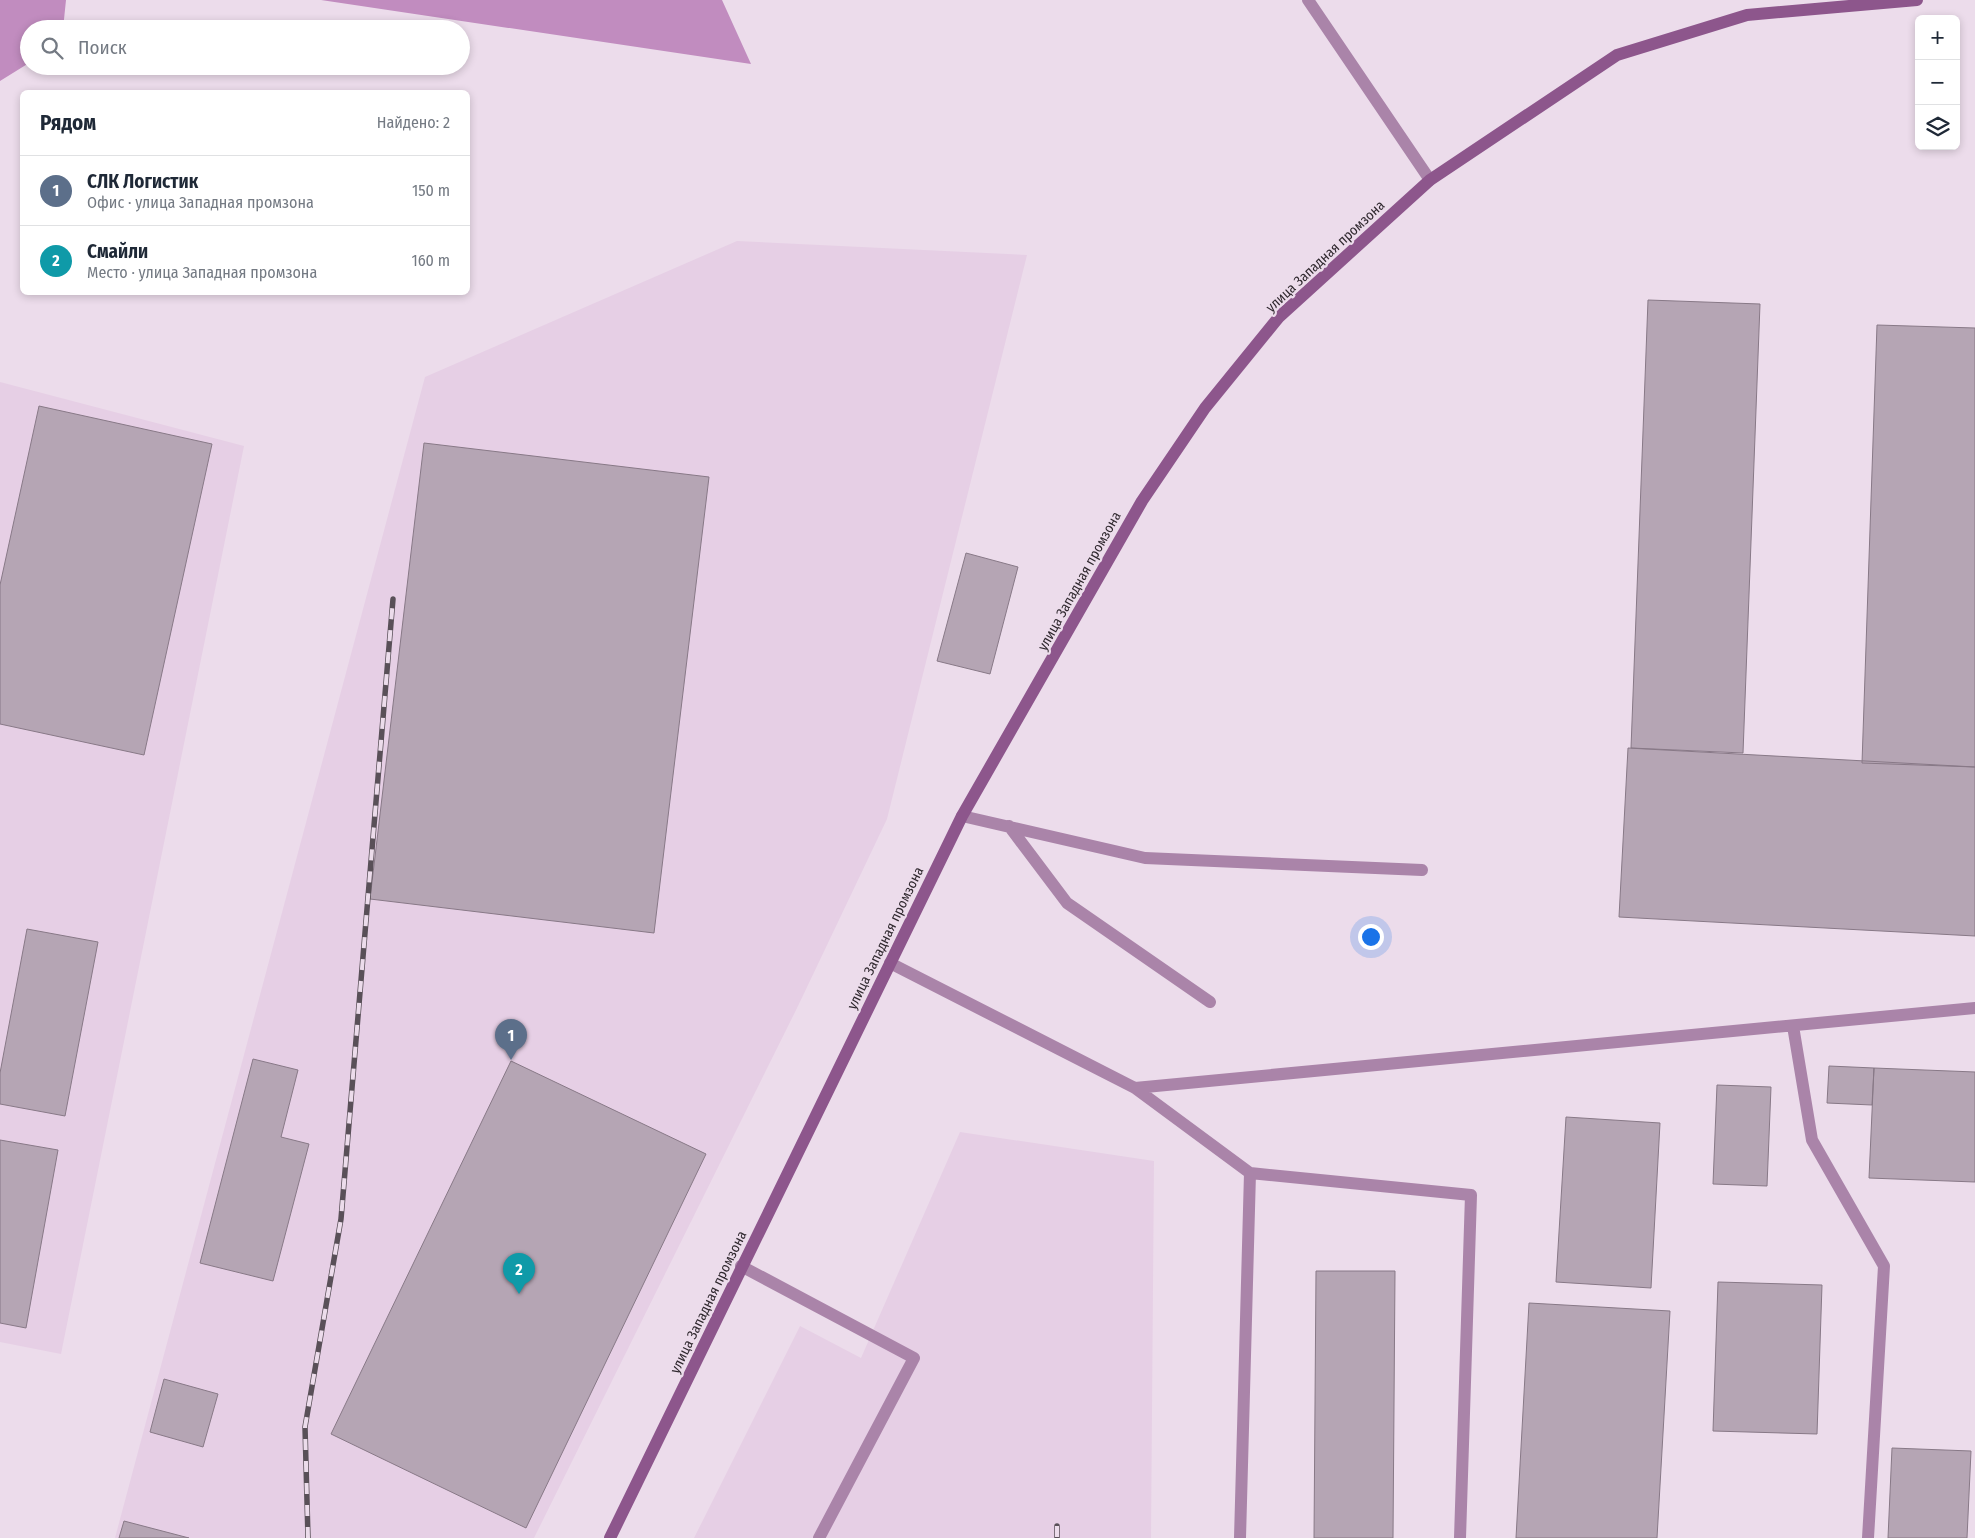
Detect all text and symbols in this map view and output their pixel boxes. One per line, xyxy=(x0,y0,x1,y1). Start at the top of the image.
map controls xyxy=(1915,15,1960,150)
button: + xyxy=(1915,15,1960,60)
search box xyxy=(20,20,470,75)
icon: search xyxy=(38,34,66,62)
text: Поиск xyxy=(78,36,127,59)
button: − xyxy=(1915,60,1960,105)
button: layers xyxy=(1915,105,1960,150)
text: Рядом xyxy=(40,110,96,136)
text: Найдено: 2 xyxy=(377,113,450,132)
text: СЛК Логистик xyxy=(87,170,198,193)
text: 1 xyxy=(53,181,59,200)
text: 150 m xyxy=(412,181,450,200)
text: Офис · улица Западная промзона xyxy=(87,193,314,212)
street label: улица Западная промзона xyxy=(1262,197,1388,316)
text: Смайли xyxy=(87,240,148,263)
text: 2 xyxy=(52,251,60,270)
text: 160 m xyxy=(411,251,450,270)
text: Место · улица Западная промзона xyxy=(87,263,317,282)
street label: улица Западная промзона xyxy=(1034,509,1125,654)
street label: улица Западная промзона xyxy=(844,864,927,1012)
your location xyxy=(1358,924,1384,950)
pin: 1 xyxy=(495,1019,527,1060)
street label: улица Западная промзона xyxy=(667,1228,750,1376)
pin: 2 xyxy=(503,1253,535,1294)

